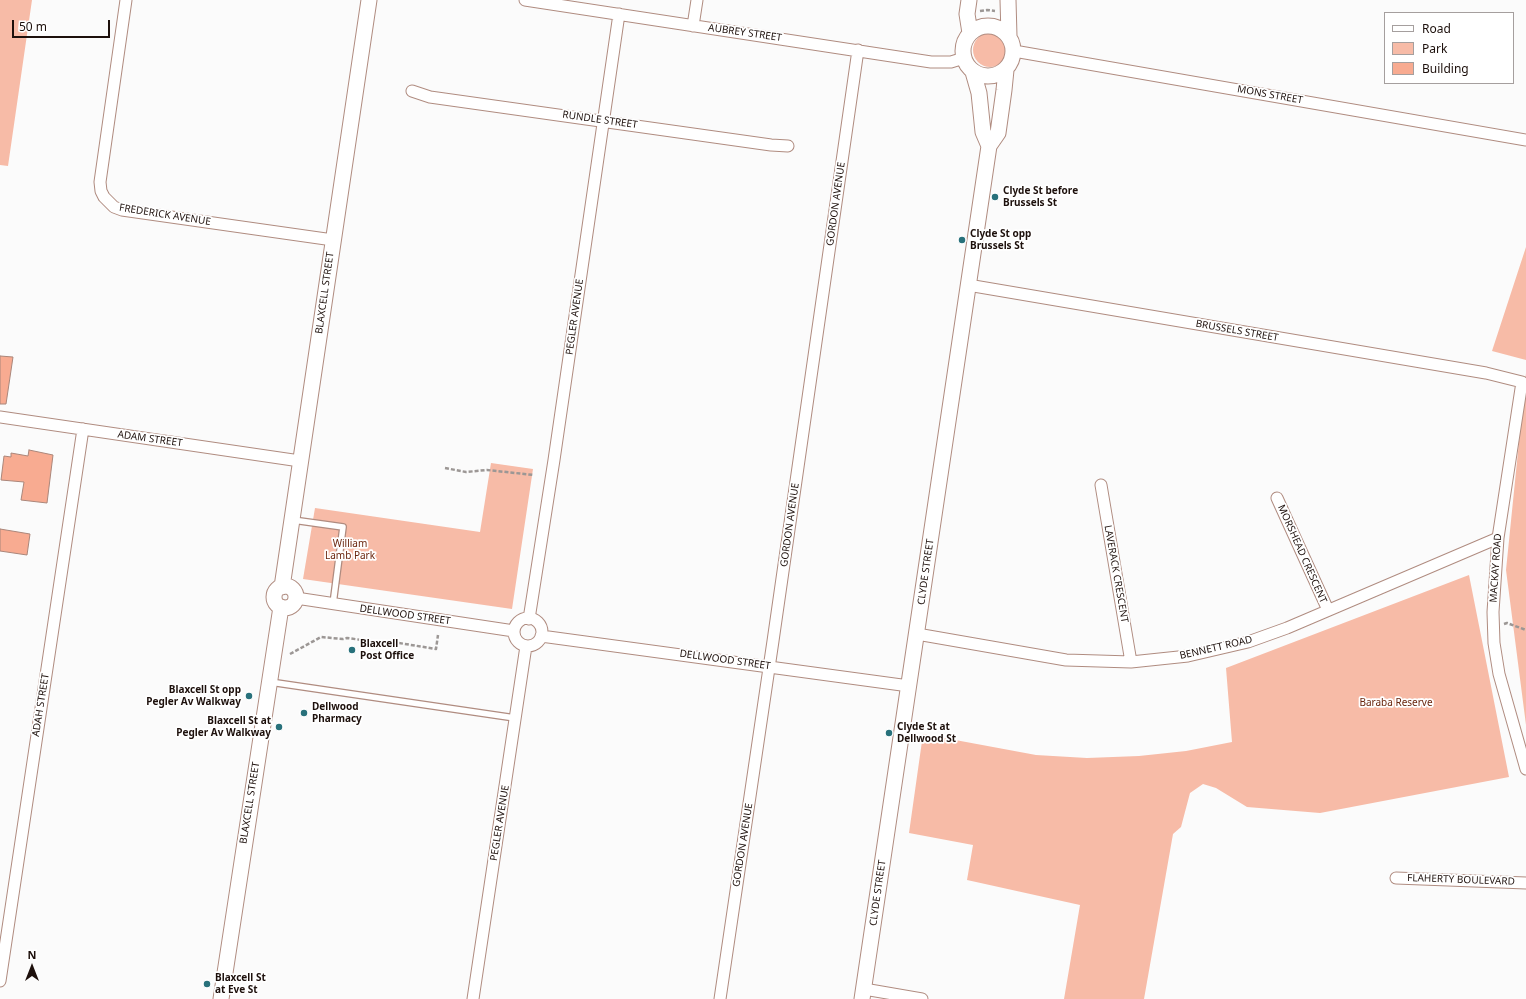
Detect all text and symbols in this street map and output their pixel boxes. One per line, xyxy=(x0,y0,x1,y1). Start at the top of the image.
scale bar xyxy=(14,12,112,38)
legend xyxy=(1384,12,1514,84)
text: 50 m xyxy=(19,18,47,35)
text: Road xyxy=(1422,20,1451,37)
street label: AUBREY STREET xyxy=(707,22,783,44)
text: Park xyxy=(1422,40,1447,57)
text: Building xyxy=(1422,60,1469,77)
street label: MONS STREET xyxy=(1236,83,1304,107)
street label: RUNDLE STREET xyxy=(562,109,638,131)
street label: GORDON AVENUE xyxy=(824,161,848,247)
place label: Clyde St before Brussels St xyxy=(1003,185,1078,208)
marker: Clyde St before Brussels St xyxy=(990,192,1000,202)
street label: FREDERICK AVENUE xyxy=(118,202,212,228)
place label: Clyde St opp Brussels St xyxy=(970,228,1031,252)
marker: Clyde St opp Brussels St xyxy=(957,235,967,245)
street label: BLAXCELL STREET xyxy=(313,251,337,335)
street label: PEGLER AVENUE xyxy=(564,278,586,356)
street label: BRUSSELS STREET xyxy=(1195,318,1279,344)
street label: ADAM STREET xyxy=(117,429,183,449)
street label: GORDON AVENUE xyxy=(778,482,802,568)
street label: MORSHEAD CRESCENT xyxy=(1275,503,1329,605)
street label: LAVERACK CRESCENT xyxy=(1102,524,1130,624)
street label: MACKAY ROAD xyxy=(1488,533,1504,603)
park label: William Lamb Park xyxy=(325,538,375,562)
street label: CLYDE STREET xyxy=(915,538,937,606)
street label: DELLWOOD STREET xyxy=(359,603,451,627)
street label: BENNETT ROAD xyxy=(1178,634,1254,662)
place label: Blaxcell Post Office xyxy=(360,638,414,662)
marker: Blaxcell Post Office xyxy=(347,645,357,655)
street label: DELLWOOD STREET xyxy=(679,648,771,672)
street label: ADAH STREET xyxy=(30,673,52,737)
place label: Blaxcell St opp Pegler Av Walkway xyxy=(146,684,241,708)
marker: Blaxcell St opp Pegler Av Walkway xyxy=(244,691,254,701)
park label: Baraba Reserve xyxy=(1359,697,1433,709)
place label: Dellwood Pharmacy xyxy=(312,701,362,724)
marker: Dellwood Pharmacy xyxy=(299,708,309,718)
place label: Blaxcell St at Pegler Av Walkway xyxy=(176,715,271,738)
place label: Clyde St at Dellwood St xyxy=(897,721,956,744)
marker: Blaxcell St at Pegler Av Walkway xyxy=(274,722,284,732)
marker: Clyde St at Dellwood St xyxy=(884,728,894,738)
street label: BLAXCELL STREET xyxy=(238,761,262,845)
street label: PEGLER AVENUE xyxy=(488,784,512,862)
street label: GORDON AVENUE xyxy=(730,802,756,888)
street label: CLYDE STREET xyxy=(867,859,889,927)
street label: FLAHERTY BOULEVARD xyxy=(1407,872,1515,888)
north arrow xyxy=(12,947,52,987)
text: N xyxy=(28,947,36,962)
place label: Blaxcell St at Eve St xyxy=(215,972,266,996)
marker: Blaxcell St at Eve St xyxy=(202,979,212,989)

